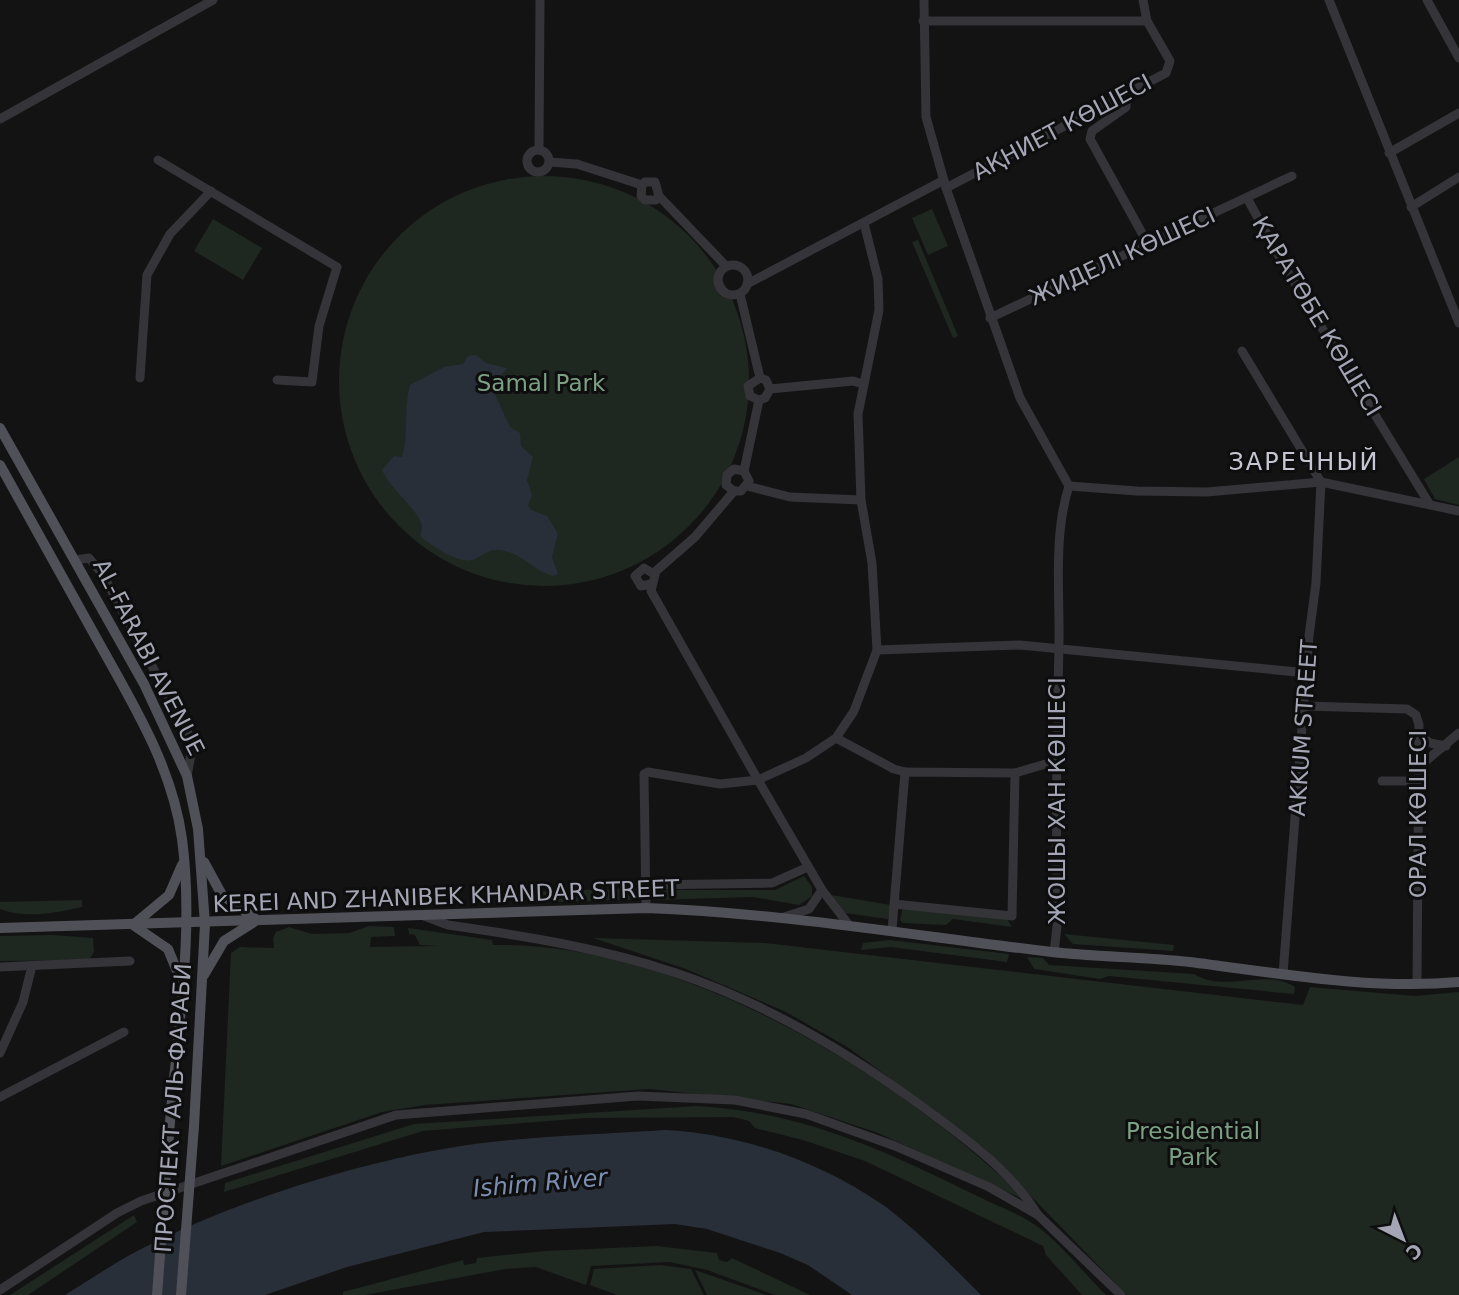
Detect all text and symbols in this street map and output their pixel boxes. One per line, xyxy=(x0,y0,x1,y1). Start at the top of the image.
street label: АҚНИЕТ КӨШЕСІ xyxy=(968,69,1156,185)
street label: ЖИДЕЛІ КӨШЕСІ xyxy=(1025,201,1219,311)
street label: ҚАРАТӨБЕ КӨШЕСІ xyxy=(1247,212,1387,420)
park label: Samal Park xyxy=(477,370,606,396)
district label: ЗАРЕЧНЫЙ xyxy=(1228,447,1380,476)
street label: AL-FARABI AVENUE xyxy=(88,554,210,760)
street label: AKKUM STREET xyxy=(1284,638,1322,817)
street label: ЖОШЫ ХАН КӨШЕСІ xyxy=(1044,677,1070,925)
street label: ОРАЛ КӨШЕСІ xyxy=(1405,730,1431,898)
street label: KEREI AND ZHANIBEK KHANDAR STREET xyxy=(212,875,681,917)
street label: ПРОСПЕКТ АЛЬ-ФАРАБИ xyxy=(150,962,196,1254)
park label: Presidential Park xyxy=(1126,1118,1260,1170)
water label: Ishim River xyxy=(472,1163,610,1203)
north arrow xyxy=(1368,1204,1438,1274)
text: С xyxy=(1402,1239,1427,1264)

